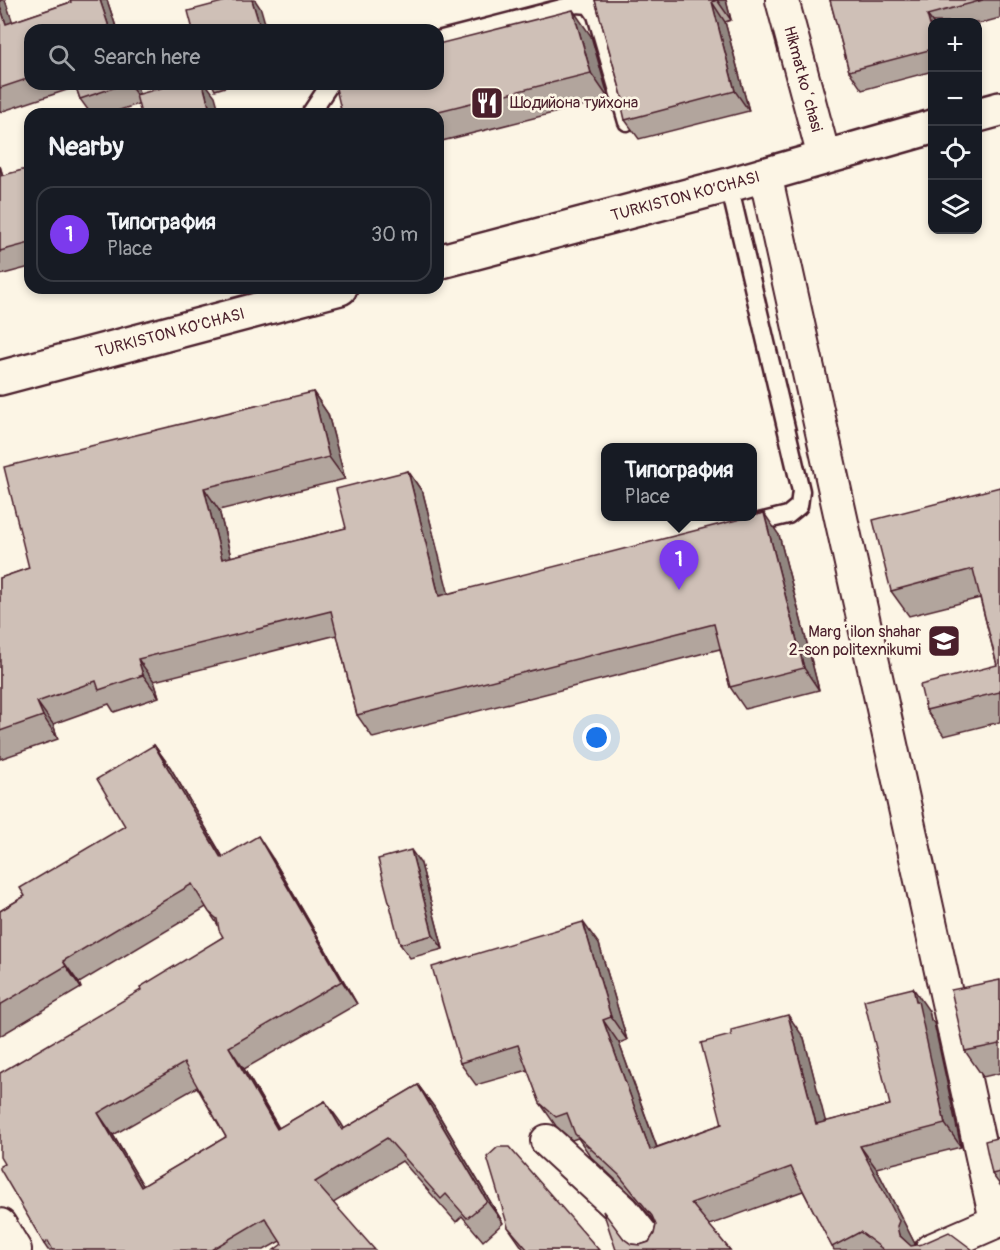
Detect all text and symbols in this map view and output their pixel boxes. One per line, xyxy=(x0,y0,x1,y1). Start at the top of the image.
map controls xyxy=(928,18,982,234)
button: + xyxy=(928,18,982,72)
search box xyxy=(24,24,444,90)
street label: Hikmat koʻchasi xyxy=(779,24,827,134)
icon: search xyxy=(45,41,78,74)
text: Search here xyxy=(93,43,200,71)
button: − xyxy=(928,72,982,126)
restaurant icon: Шодийона туйхона xyxy=(469,85,505,121)
place label: Шодийона туйхона xyxy=(510,93,638,113)
button: locate xyxy=(928,126,982,180)
text: Nearby xyxy=(48,131,124,163)
street label: TURKISTON KO’CHASI xyxy=(609,167,762,226)
button: layers xyxy=(928,180,982,234)
text: Типография xyxy=(107,208,216,236)
text: 1 xyxy=(66,222,73,247)
text: 30 m xyxy=(371,222,418,247)
text: Place xyxy=(107,236,152,261)
street label: TURKISTON KO’CHASI xyxy=(93,304,247,362)
popup xyxy=(601,443,757,521)
text: Типография xyxy=(625,456,733,484)
text: Place xyxy=(625,484,670,509)
pin: 1 xyxy=(660,540,698,590)
place label: Margʻilon shahar 2-son politexnikumi xyxy=(789,622,921,660)
school or university icon: Margʻilon shahar 2-son politexnikumi xyxy=(926,623,962,659)
your location xyxy=(582,723,611,752)

